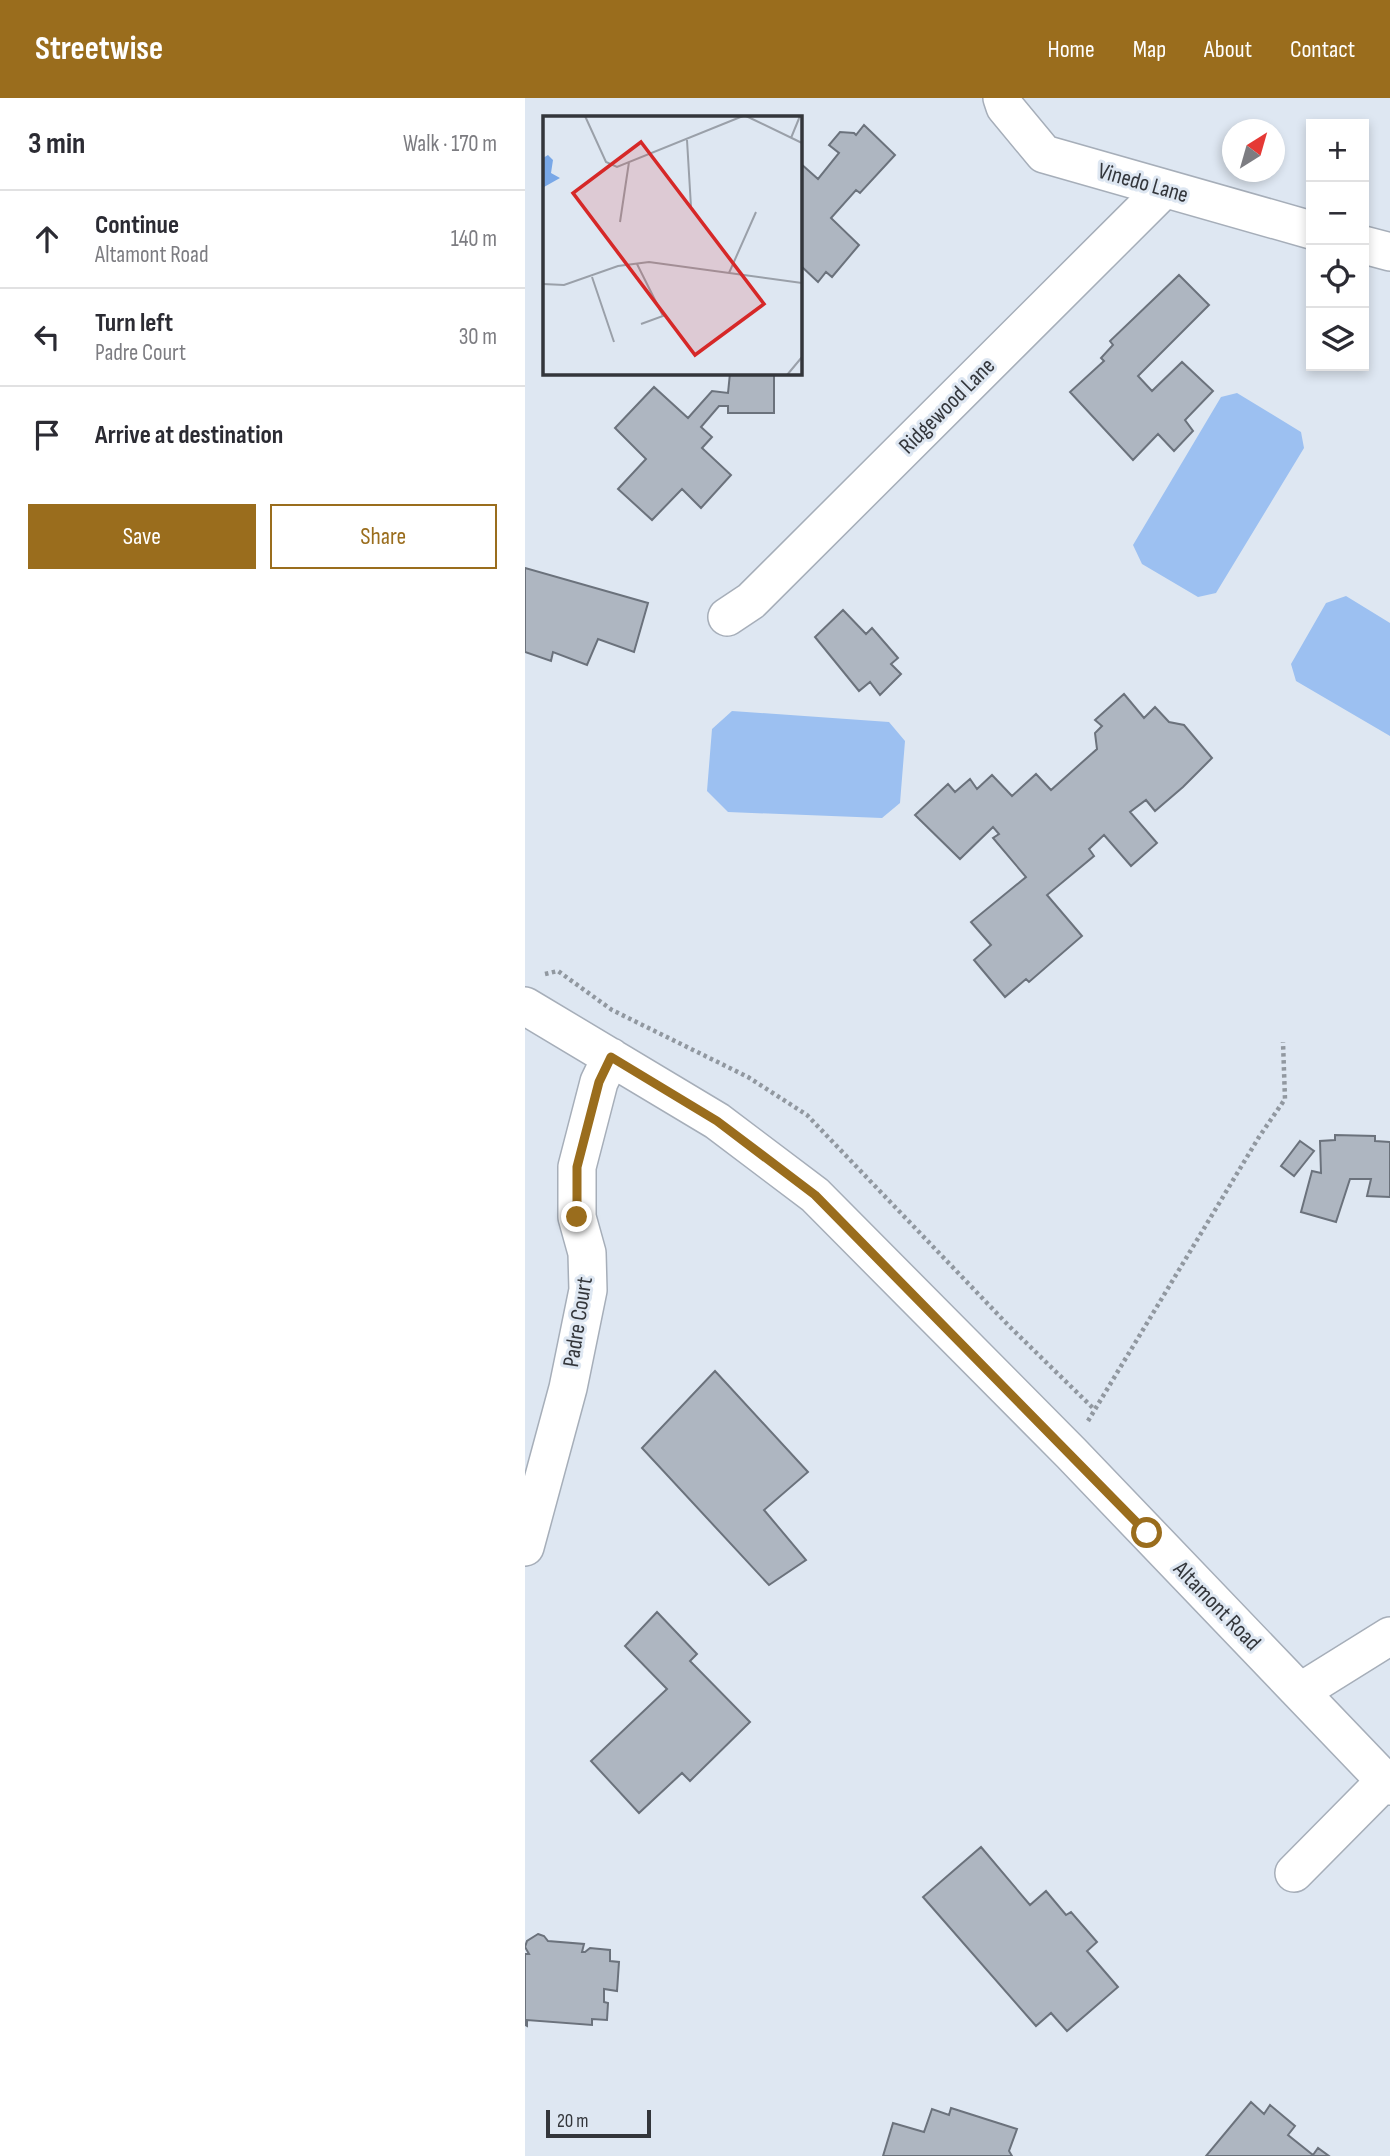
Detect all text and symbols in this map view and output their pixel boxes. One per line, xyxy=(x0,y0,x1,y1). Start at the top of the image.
text: Streetwise xyxy=(35,29,163,69)
text: Home xyxy=(1047,35,1095,64)
text: Map xyxy=(1133,35,1166,64)
text: About xyxy=(1204,35,1252,64)
text: Contact xyxy=(1290,35,1355,64)
inset map xyxy=(543,116,801,374)
north arrow xyxy=(1222,119,1285,182)
map controls xyxy=(1306,119,1369,371)
button: + xyxy=(1306,119,1369,182)
text: 3 min xyxy=(28,126,85,162)
text: Walk · 170 m xyxy=(403,130,497,158)
street label: Vinedo Lane xyxy=(1094,157,1192,209)
button: − xyxy=(1306,182,1369,245)
text: Continue xyxy=(95,210,179,241)
icon: ahead xyxy=(28,220,66,258)
text: 140 m xyxy=(451,225,497,253)
text: Altamont Road xyxy=(95,241,208,269)
button: locate xyxy=(1306,245,1369,308)
text: Turn left xyxy=(95,308,173,339)
button: layers xyxy=(1306,308,1369,371)
icon: left xyxy=(28,318,66,356)
text: 30 m xyxy=(459,323,497,351)
text: Padre Court xyxy=(95,339,186,367)
street label: Ridgewood Lane xyxy=(893,352,1001,460)
icon: arrive xyxy=(28,416,66,454)
text: Arrive at destination xyxy=(95,420,283,451)
button: Save xyxy=(28,504,256,569)
button: Share xyxy=(270,504,497,569)
route end xyxy=(561,1201,592,1232)
street label: Padre Court xyxy=(557,1275,599,1369)
route start xyxy=(1131,1517,1162,1548)
street label: Altamont Road xyxy=(1167,1555,1266,1657)
scale bar xyxy=(546,2107,651,2139)
text: 20 m xyxy=(557,2110,589,2133)

